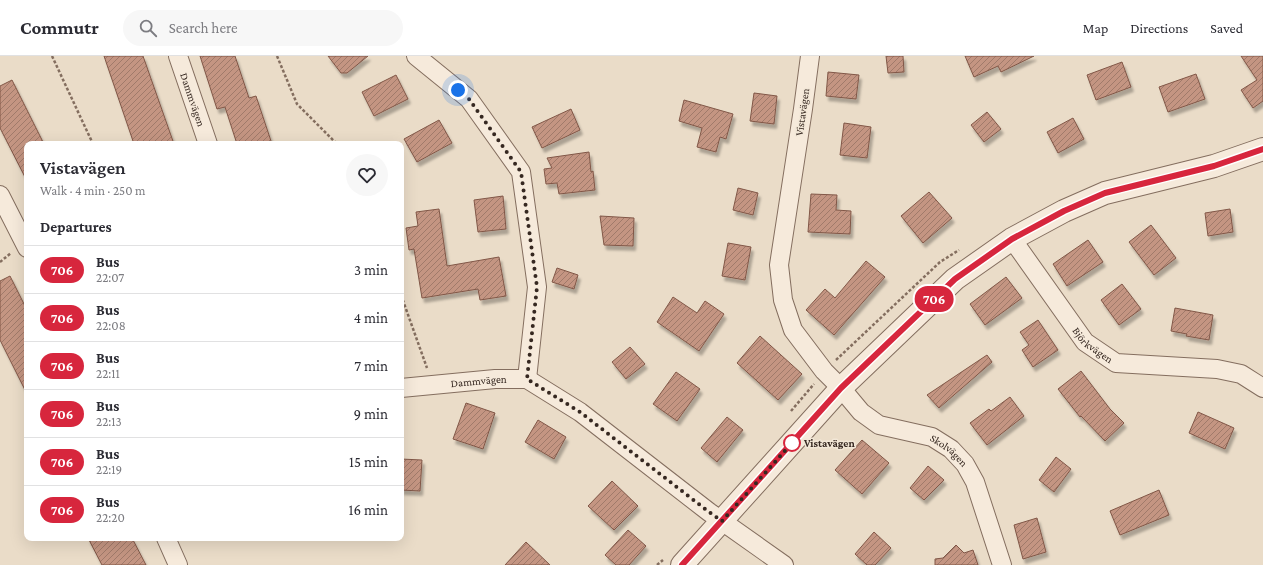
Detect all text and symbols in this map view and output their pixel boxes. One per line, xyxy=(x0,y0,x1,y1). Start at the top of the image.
search box xyxy=(123,10,403,46)
text: Commutr xyxy=(20,17,99,38)
icon: search xyxy=(137,17,159,39)
text: Search here xyxy=(169,20,238,36)
text: Map xyxy=(1083,20,1108,36)
text: Directions xyxy=(1130,20,1188,36)
text: Saved xyxy=(1210,20,1243,36)
street label: Dammvägen xyxy=(178,71,208,128)
your location xyxy=(448,80,468,100)
street label: Vistavägen xyxy=(793,87,812,137)
button: heart xyxy=(346,154,388,196)
text: Vistavägen xyxy=(40,157,126,178)
text: Walk · 4 min · 250 m xyxy=(40,183,145,198)
text: Departures xyxy=(40,219,112,235)
text: Bus xyxy=(96,254,119,270)
text: 706 xyxy=(51,262,73,278)
text: 3 min xyxy=(354,262,388,278)
text: 22:07 xyxy=(96,270,124,285)
line badge: 706 xyxy=(911,286,957,312)
text: 706 xyxy=(923,291,945,307)
text: Bus xyxy=(96,302,119,318)
text: 706 xyxy=(51,310,73,326)
text: 4 min xyxy=(353,310,388,326)
text: 22:08 xyxy=(96,318,126,333)
street label: Björkvägen xyxy=(1070,325,1115,365)
text: Bus xyxy=(96,350,119,366)
text: 706 xyxy=(51,358,73,374)
text: 7 min xyxy=(354,358,388,374)
text: 22:11 xyxy=(96,366,120,381)
street label: Dammvägen xyxy=(450,373,507,389)
text: Bus xyxy=(96,398,119,414)
text: 706 xyxy=(51,406,73,422)
text: 9 min xyxy=(354,406,388,422)
text: 22:13 xyxy=(96,414,122,429)
street label: Skolvägen xyxy=(928,432,970,469)
marker: Vistavägen xyxy=(783,434,801,452)
place label: Vistavägen xyxy=(803,437,855,449)
text: Bus xyxy=(96,446,119,462)
text: 706 xyxy=(51,454,73,470)
text: 15 min xyxy=(349,454,388,470)
text: 22:19 xyxy=(96,462,122,477)
text: Bus xyxy=(96,494,119,510)
text: 706 xyxy=(51,502,73,518)
text: 16 min xyxy=(349,502,388,518)
text: 22:20 xyxy=(96,510,125,525)

